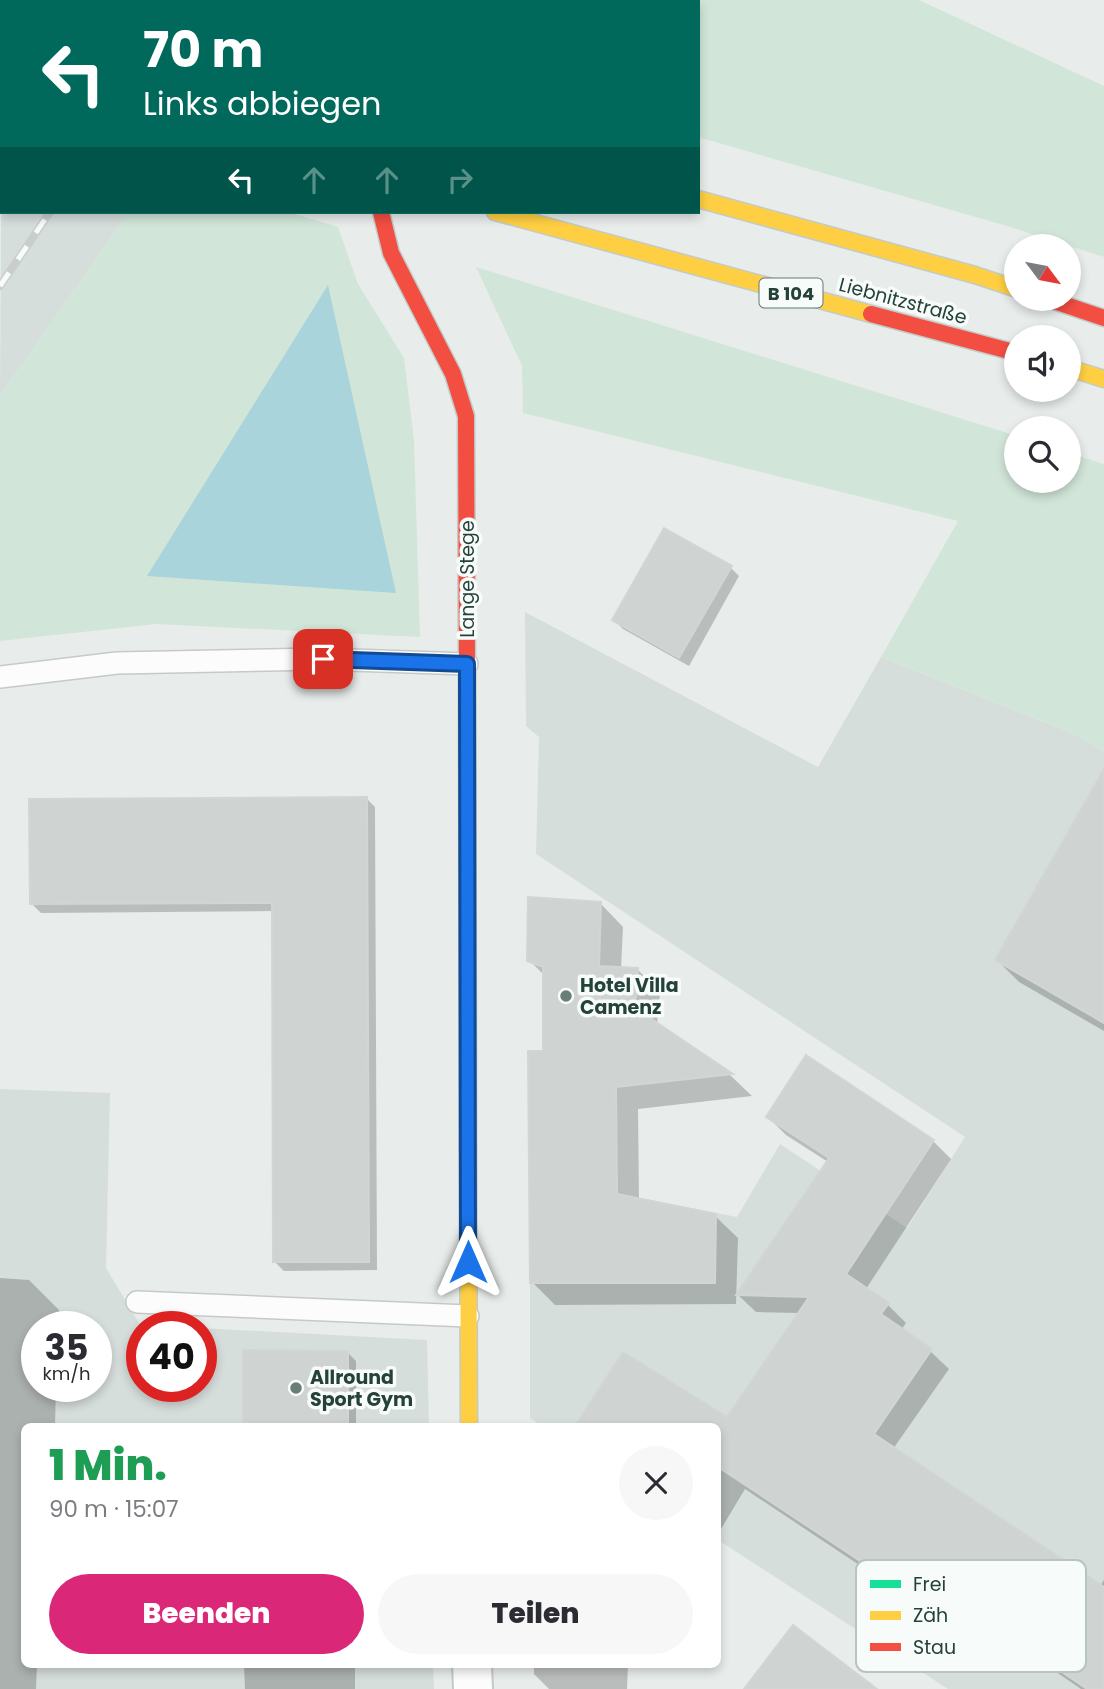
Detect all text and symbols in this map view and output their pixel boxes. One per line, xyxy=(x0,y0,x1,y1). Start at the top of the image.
text: 70 m xyxy=(143,16,263,84)
icon: left xyxy=(28,28,119,119)
text: Links abbiegen xyxy=(143,81,381,126)
icon: left xyxy=(222,161,260,199)
icon: ahead xyxy=(295,161,333,199)
icon: ahead xyxy=(368,161,406,199)
icon: right xyxy=(441,161,479,199)
north arrow xyxy=(1004,234,1082,312)
map controls xyxy=(1004,234,1081,493)
street label: Liebnitzstraße xyxy=(836,271,970,331)
road number: B 104 xyxy=(760,278,822,307)
button: sound xyxy=(1004,325,1081,402)
button: search xyxy=(1004,416,1081,493)
street label: Lange Stege xyxy=(454,520,481,638)
pin xyxy=(293,629,353,689)
icon: arrive xyxy=(304,640,342,678)
place label: Hotel Villa Camenz xyxy=(580,972,679,1021)
marker: Hotel Villa Camenz xyxy=(558,988,574,1004)
position arrow xyxy=(431,1225,505,1299)
speed limit sign: 40 xyxy=(126,1311,217,1402)
text: 35 xyxy=(45,1323,88,1372)
text: km/h xyxy=(43,1361,90,1386)
place label: Allround Sport Gym xyxy=(310,1364,413,1413)
marker: Allround Sport Gym xyxy=(288,1380,304,1396)
text: 1 Min. xyxy=(49,1436,167,1495)
button: close xyxy=(619,1446,693,1520)
text: 90 m · 15:07 xyxy=(49,1493,179,1525)
legend xyxy=(856,1560,1086,1672)
text: Frei xyxy=(913,1571,946,1598)
button: Beenden xyxy=(49,1574,364,1654)
button: Teilen xyxy=(378,1574,693,1654)
text: Zäh xyxy=(913,1602,948,1629)
text: Stau xyxy=(913,1634,956,1661)

